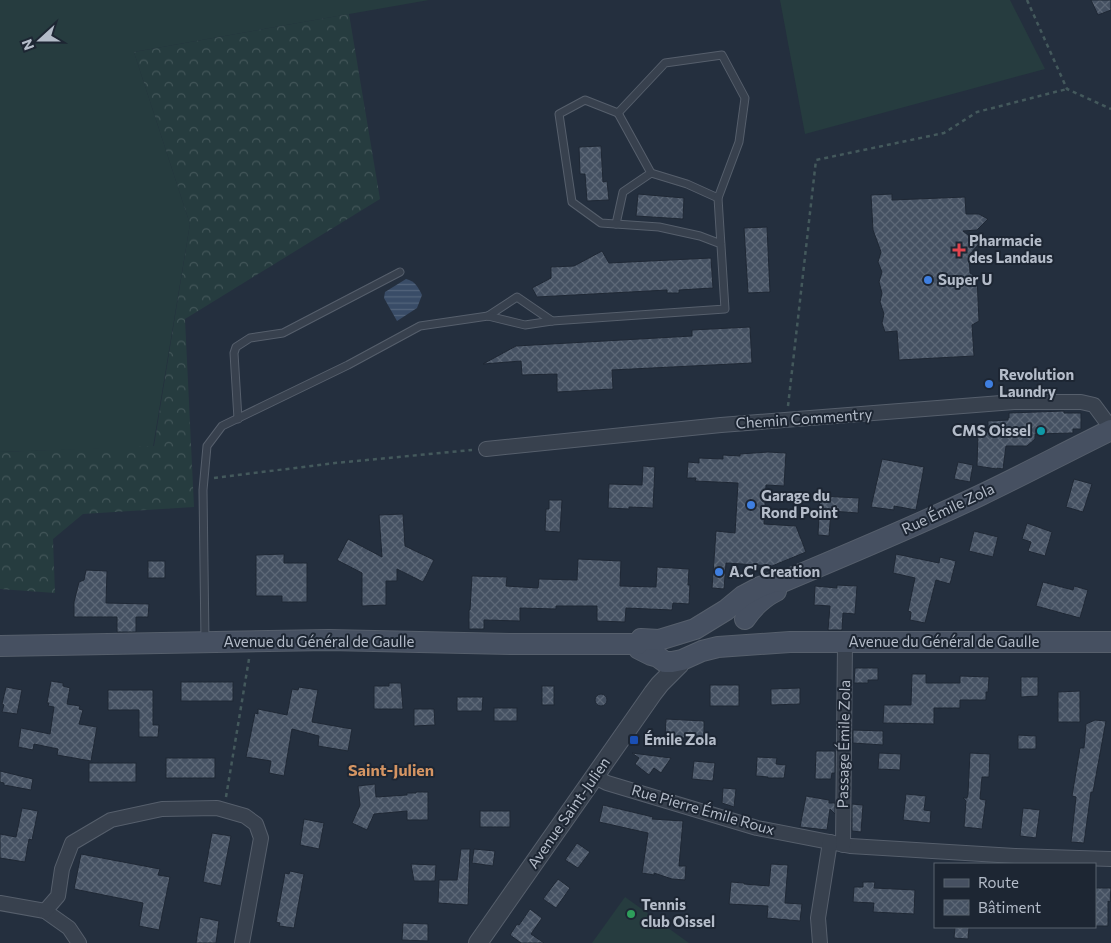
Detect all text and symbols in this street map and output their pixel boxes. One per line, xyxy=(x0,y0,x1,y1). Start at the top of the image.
north arrow xyxy=(15,15,65,65)
text: N xyxy=(18,37,37,53)
place label: Pharmacie des Landaus xyxy=(969,231,1053,266)
marker: Pharmacie des Landaus xyxy=(953,244,965,256)
place label: Super U xyxy=(938,270,992,288)
marker: Super U xyxy=(922,274,934,286)
place label: Revolution Laundry xyxy=(999,365,1074,400)
marker: Revolution Laundry xyxy=(983,378,995,390)
street label: Chemin Commentry xyxy=(735,404,873,432)
place label: CMS Oissel xyxy=(952,421,1031,439)
marker: CMS Oissel xyxy=(1035,425,1047,437)
street label: Rue Émile Zola xyxy=(898,478,997,537)
place label: Garage du Rond Point xyxy=(761,486,838,521)
marker: Garage du Rond Point xyxy=(745,499,757,511)
place label: A.C' Creation xyxy=(729,562,820,580)
marker: A.C' Creation xyxy=(713,566,725,578)
street label: Avenue du Général de Gaulle xyxy=(224,632,414,650)
street label: Avenue du Général de Gaulle xyxy=(849,632,1039,650)
street label: Passage Émile Zola xyxy=(832,679,853,808)
place label: Émile Zola xyxy=(644,730,716,748)
marker: Émile Zola xyxy=(628,734,640,746)
street label: Avenue Saint-Julien xyxy=(523,753,613,871)
district label: Saint-Julien xyxy=(348,760,434,779)
street label: Rue Pierre Émile Roux xyxy=(630,779,777,838)
legend xyxy=(934,863,1096,928)
text: Route xyxy=(978,873,1019,891)
place label: Tennis club Oissel xyxy=(641,895,715,930)
text: Bâtiment xyxy=(978,898,1041,916)
marker: Tennis club Oissel xyxy=(625,908,637,920)

